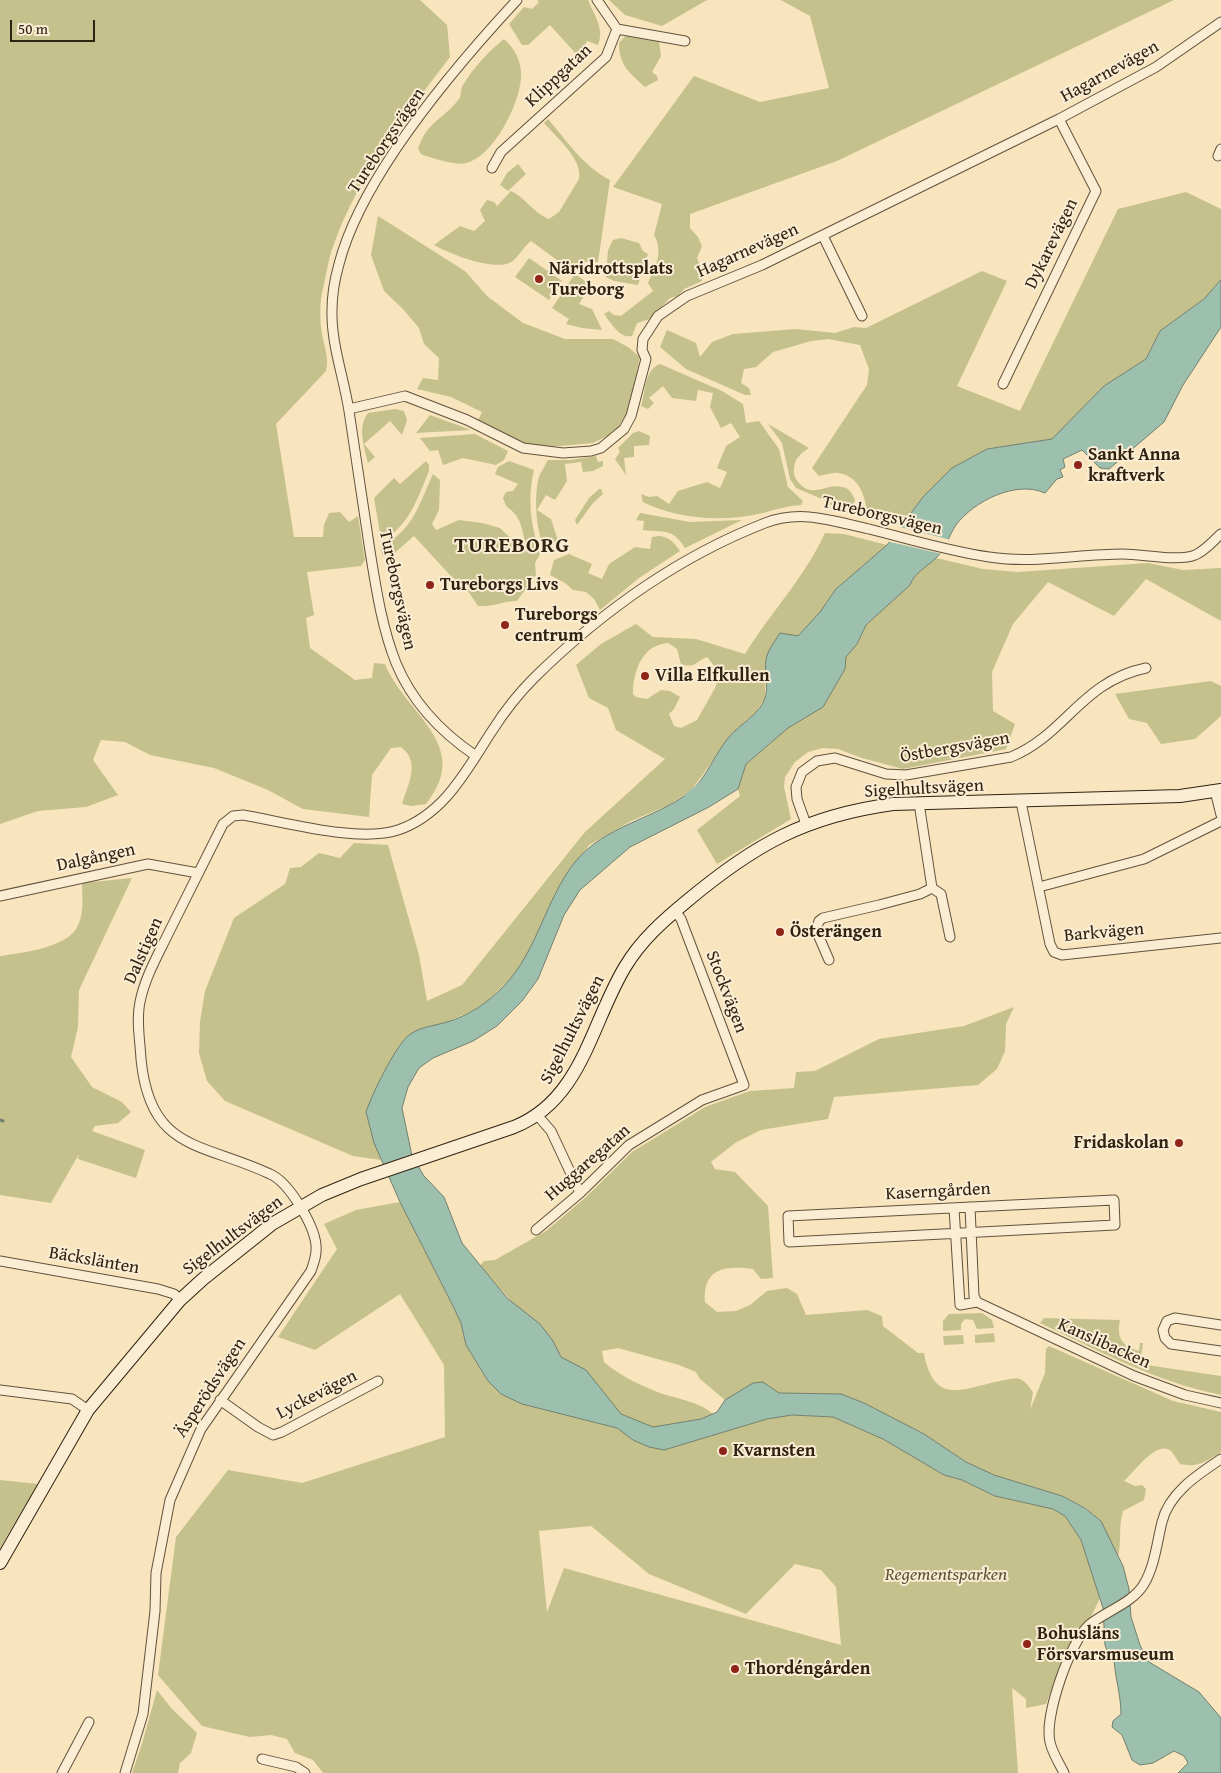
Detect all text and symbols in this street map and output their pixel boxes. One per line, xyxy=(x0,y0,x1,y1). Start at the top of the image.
scale bar xyxy=(12,10,98,42)
text: 50 m xyxy=(18,18,48,39)
street label: Hagarnevägen xyxy=(1057,36,1163,108)
street label: Klippgatan xyxy=(521,40,597,112)
street label: Tureborgsvägen xyxy=(344,84,430,198)
street label: Dykarevägen xyxy=(1021,195,1083,293)
street label: Hagarnevägen xyxy=(694,219,802,283)
place label: Näridrottsplats Tureborg xyxy=(549,258,673,300)
marker: Näridrottsplats Tureborg xyxy=(533,273,545,285)
place label: Sankt Anna kraftverk xyxy=(1088,444,1180,486)
marker: Sankt Anna kraftverk xyxy=(1072,459,1084,471)
street label: Tureborgsvägen xyxy=(820,492,944,540)
street label: Tureborgsvägen xyxy=(374,528,420,652)
district label: TUREBORG xyxy=(453,533,571,559)
place label: Tureborgs Livs xyxy=(440,574,559,596)
marker: Tureborgs Livs xyxy=(424,579,436,591)
place label: Tureborgs centrum xyxy=(515,604,598,646)
marker: Tureborgs centrum xyxy=(499,619,511,631)
place label: Villa Elfkullen xyxy=(655,665,770,687)
marker: Villa Elfkullen xyxy=(639,670,651,682)
street label: Östbergsvägen xyxy=(899,728,1011,768)
street label: Sigelhultsvägen xyxy=(864,775,984,803)
street label: Dalgången xyxy=(55,839,137,877)
street label: Dalstigen xyxy=(120,914,168,988)
street label: Barkvägen xyxy=(1063,919,1145,947)
place label: Österängen xyxy=(790,921,882,943)
marker: Österängen xyxy=(774,926,786,938)
street label: Stockvägen xyxy=(700,948,752,1036)
street label: Sigelhultsvägen xyxy=(536,972,610,1088)
street label: Huggaregatan xyxy=(541,1120,635,1206)
place label: Fridaskolan xyxy=(1074,1132,1169,1154)
marker: Fridaskolan xyxy=(1173,1137,1185,1149)
street label: Kaserngården xyxy=(885,1178,991,1206)
street label: Sigelhultsvägen xyxy=(179,1191,287,1281)
street label: Bäckslänten xyxy=(47,1242,141,1280)
street label: Kanslibacken xyxy=(1054,1314,1154,1374)
street label: Äsperödsvägen xyxy=(171,1334,251,1442)
street label: Lyckevägen xyxy=(273,1365,361,1425)
place label: Kvarnsten xyxy=(733,1440,815,1462)
marker: Kvarnsten xyxy=(717,1445,729,1457)
park label: Regementsparken xyxy=(885,1564,1007,1586)
place label: Bohusläns Försvarsmuseum xyxy=(1037,1623,1174,1666)
marker: Bohusläns Försvarsmuseum xyxy=(1021,1638,1033,1650)
place label: Thordéngården xyxy=(745,1658,870,1680)
marker: Thordéngården xyxy=(729,1663,741,1675)

